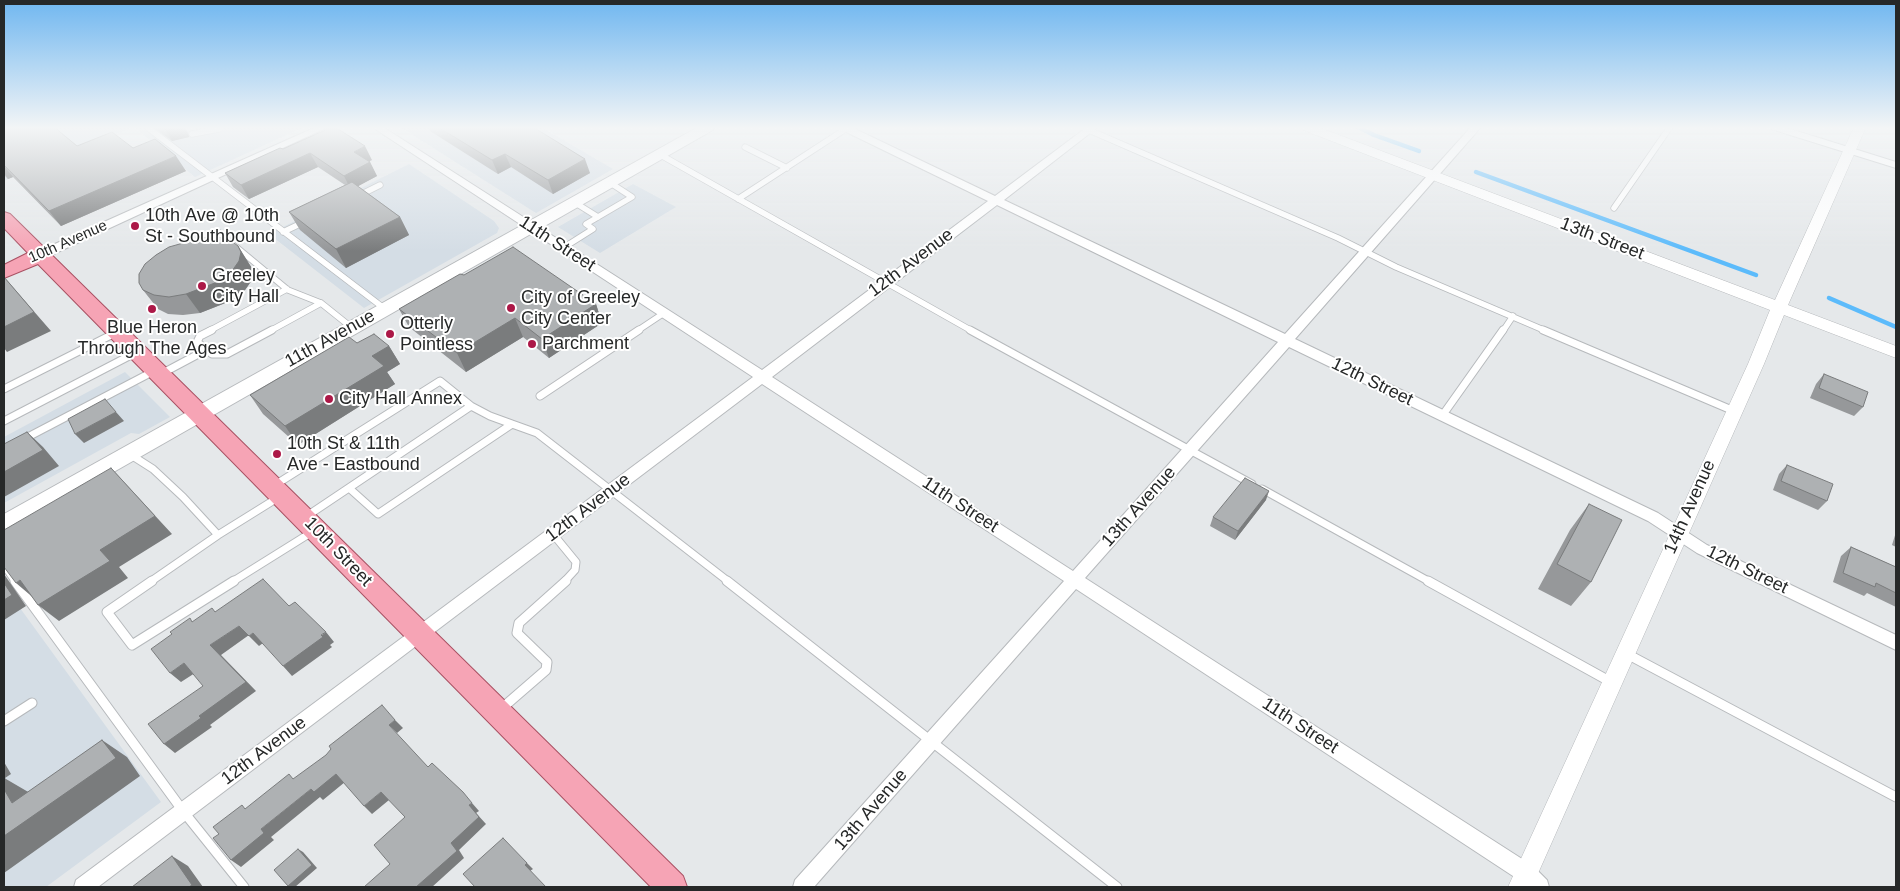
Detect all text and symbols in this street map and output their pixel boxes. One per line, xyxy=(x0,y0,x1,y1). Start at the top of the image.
place label: 10th Ave @ 10th St - Southbound xyxy=(145,205,279,248)
street label: 11th Street xyxy=(515,211,599,277)
street label: 13th Street xyxy=(1557,213,1647,265)
street label: 10th Avenue xyxy=(26,217,110,267)
marker: 10th Ave @ 10th St - Southbound xyxy=(129,220,141,232)
street label: 12th Avenue xyxy=(864,224,958,302)
place label: Greeley City Hall xyxy=(212,265,279,308)
marker: Greeley City Hall xyxy=(196,280,208,292)
place label: City of Greeley City Center xyxy=(521,287,640,330)
marker: City of Greeley City Center xyxy=(505,302,517,314)
marker: Blue Heron Through The Ages xyxy=(146,303,158,315)
street label: 11th Avenue xyxy=(281,305,379,373)
place label: Otterly Pointless xyxy=(400,313,473,356)
place label: Blue Heron Through The Ages xyxy=(77,317,227,359)
marker: Otterly Pointless xyxy=(384,328,396,340)
place label: Parchment xyxy=(542,333,629,355)
marker: Parchment xyxy=(526,338,538,350)
street label: 12th Street xyxy=(1328,353,1416,411)
place label: City Hall Annex xyxy=(339,388,462,410)
marker: City Hall Annex xyxy=(323,393,335,405)
place label: 10th St & 11th Ave - Eastbound xyxy=(287,433,420,476)
marker: 10th St & 11th Ave - Eastbound xyxy=(271,448,283,460)
street label: 14th Avenue xyxy=(1660,457,1720,557)
street label: 13th Avenue xyxy=(1097,462,1181,552)
street label: 12th Avenue xyxy=(541,469,635,547)
street label: 11th Street xyxy=(918,472,1002,538)
street label: 10th Street xyxy=(300,513,376,591)
street label: 12th Street xyxy=(1703,541,1791,599)
street label: 11th Street xyxy=(1258,693,1342,759)
street label: 12th Avenue xyxy=(217,712,311,790)
street label: 13th Avenue xyxy=(830,765,912,855)

